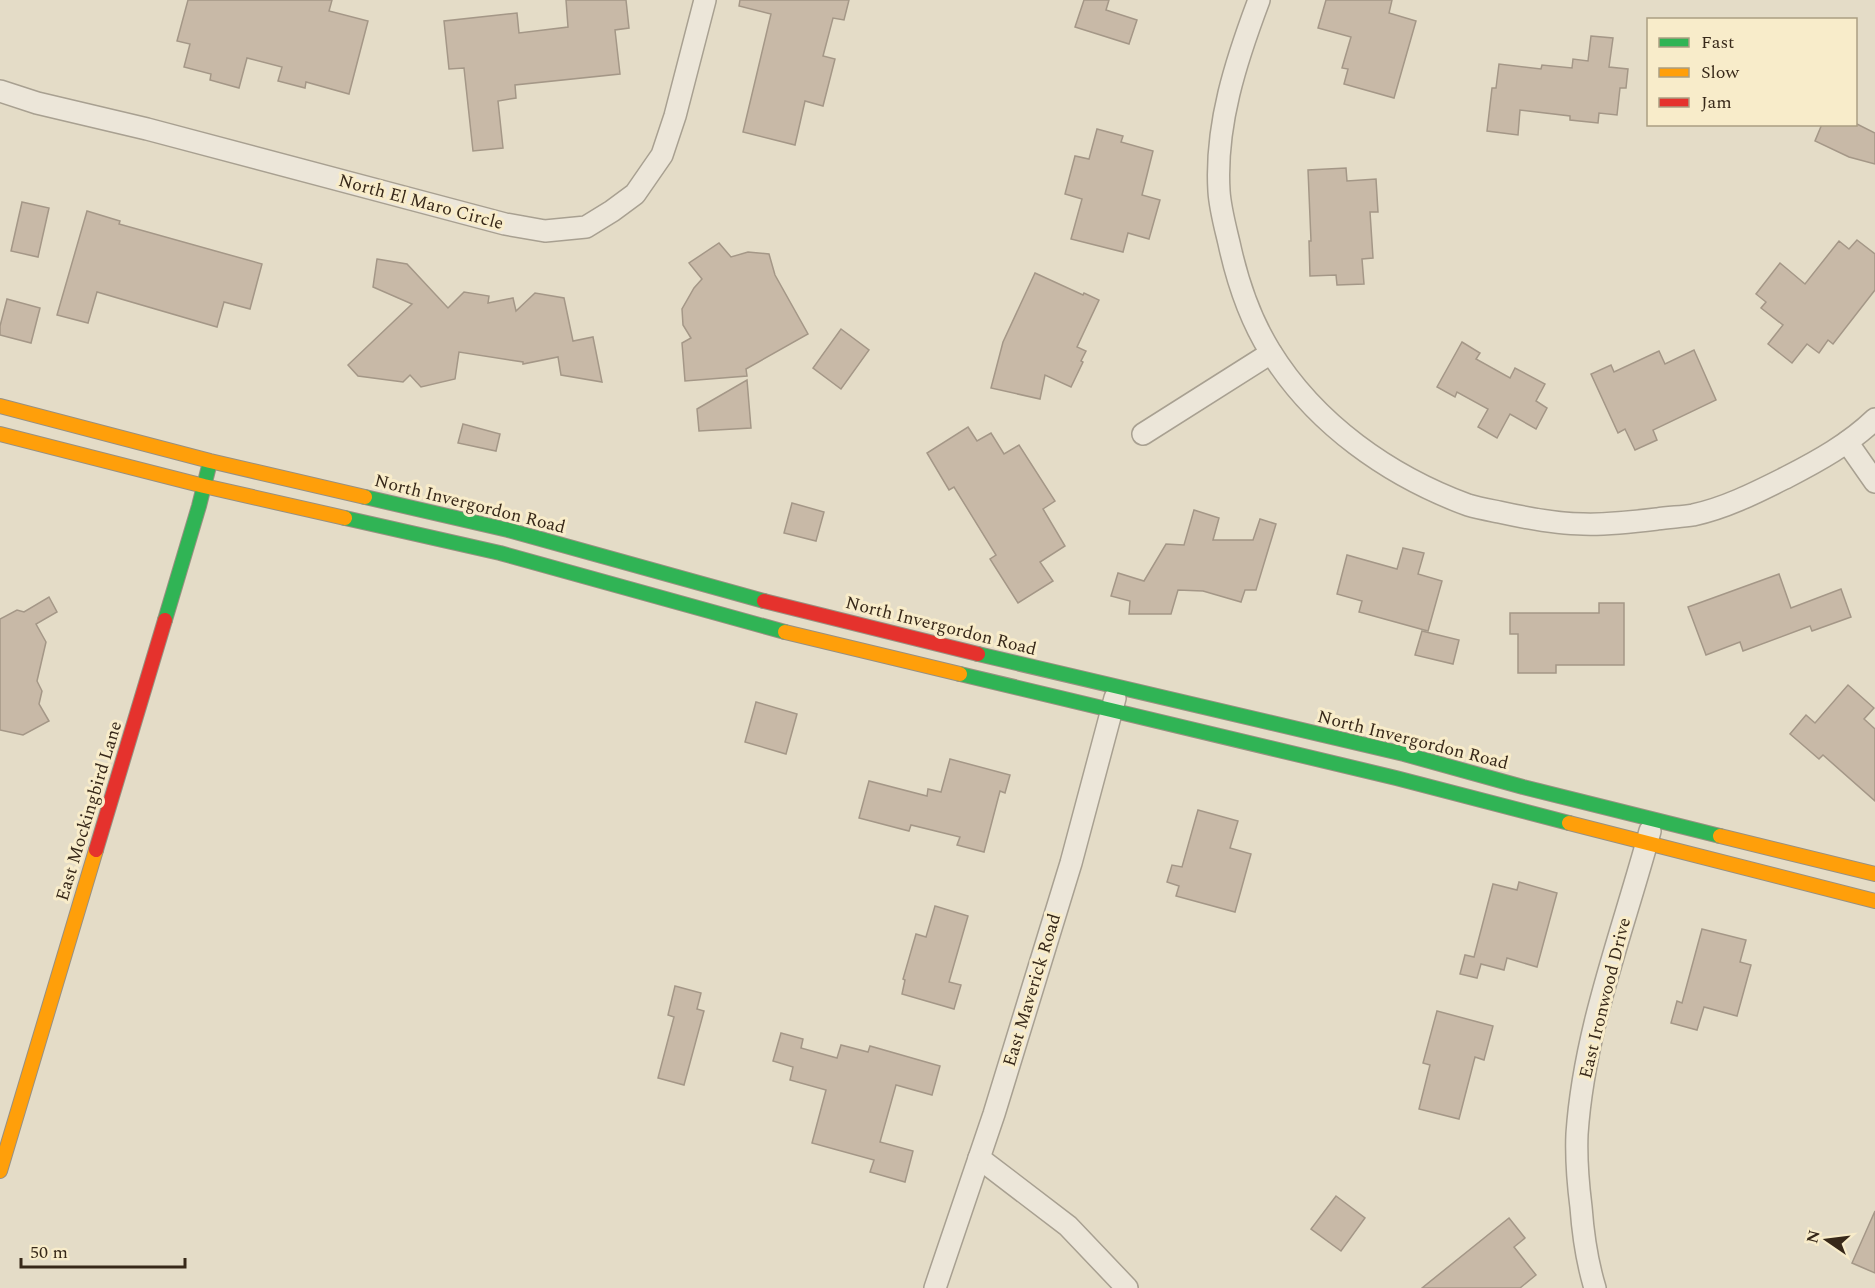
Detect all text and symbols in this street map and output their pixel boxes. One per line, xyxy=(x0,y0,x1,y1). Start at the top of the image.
legend xyxy=(1647,18,1857,126)
text: Fast xyxy=(1701,29,1734,56)
text: Slow xyxy=(1701,59,1740,86)
text: Jam xyxy=(1701,89,1732,116)
street label: North El Maro Circle xyxy=(335,167,507,237)
street label: North Invergordon Road xyxy=(372,467,568,541)
street label: North Invergordon Road xyxy=(843,589,1039,663)
street label: North Invergordon Road xyxy=(1315,703,1511,777)
street label: East Mockingbird Lane xyxy=(49,718,129,904)
street label: East Maverick Road xyxy=(996,910,1068,1070)
street label: East Ironwood Drive xyxy=(1572,915,1638,1081)
north arrow xyxy=(1797,1210,1857,1270)
text: N xyxy=(1800,1227,1827,1246)
scale bar xyxy=(21,1231,184,1269)
text: 50 m xyxy=(30,1239,68,1266)

